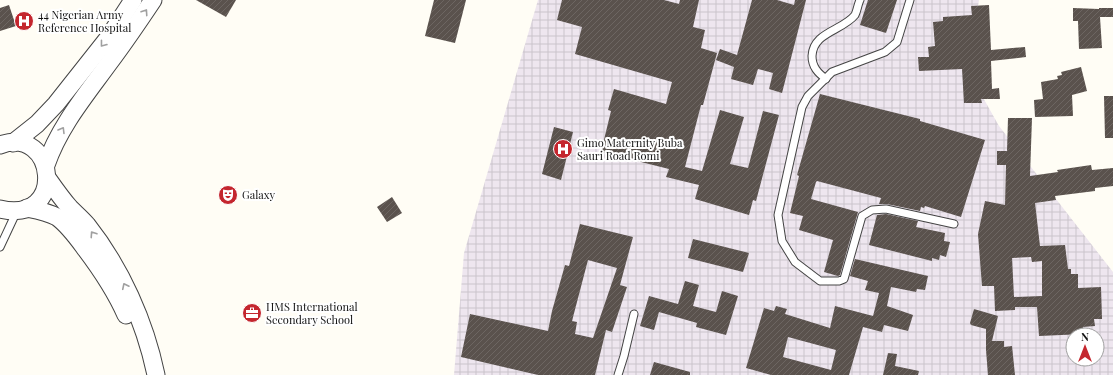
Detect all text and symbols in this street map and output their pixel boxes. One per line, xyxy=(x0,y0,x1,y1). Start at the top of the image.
place label: 44 Nigerian Army Reference Hospital xyxy=(38,7,131,35)
one-way arrow xyxy=(140,9,148,16)
hospital icon: 44 Nigerian Army Reference Hospital xyxy=(13,10,35,32)
one-way arrow xyxy=(101,39,108,46)
one-way arrow xyxy=(57,127,65,134)
place label: Gimo Maternity Buba Sauri Road Romi xyxy=(577,135,683,163)
hospital icon: Gimo Maternity Buba Sauri Road Romi xyxy=(552,138,574,160)
theatre icon: Galaxy xyxy=(217,184,239,206)
place label: Galaxy xyxy=(242,187,275,202)
one-way arrow xyxy=(91,231,98,238)
one-way arrow xyxy=(122,282,129,290)
place label: HMS International Secondary School xyxy=(266,299,358,327)
office icon: HMS International Secondary School xyxy=(241,302,263,324)
north arrow xyxy=(1065,327,1105,367)
text: N xyxy=(1081,329,1089,344)

